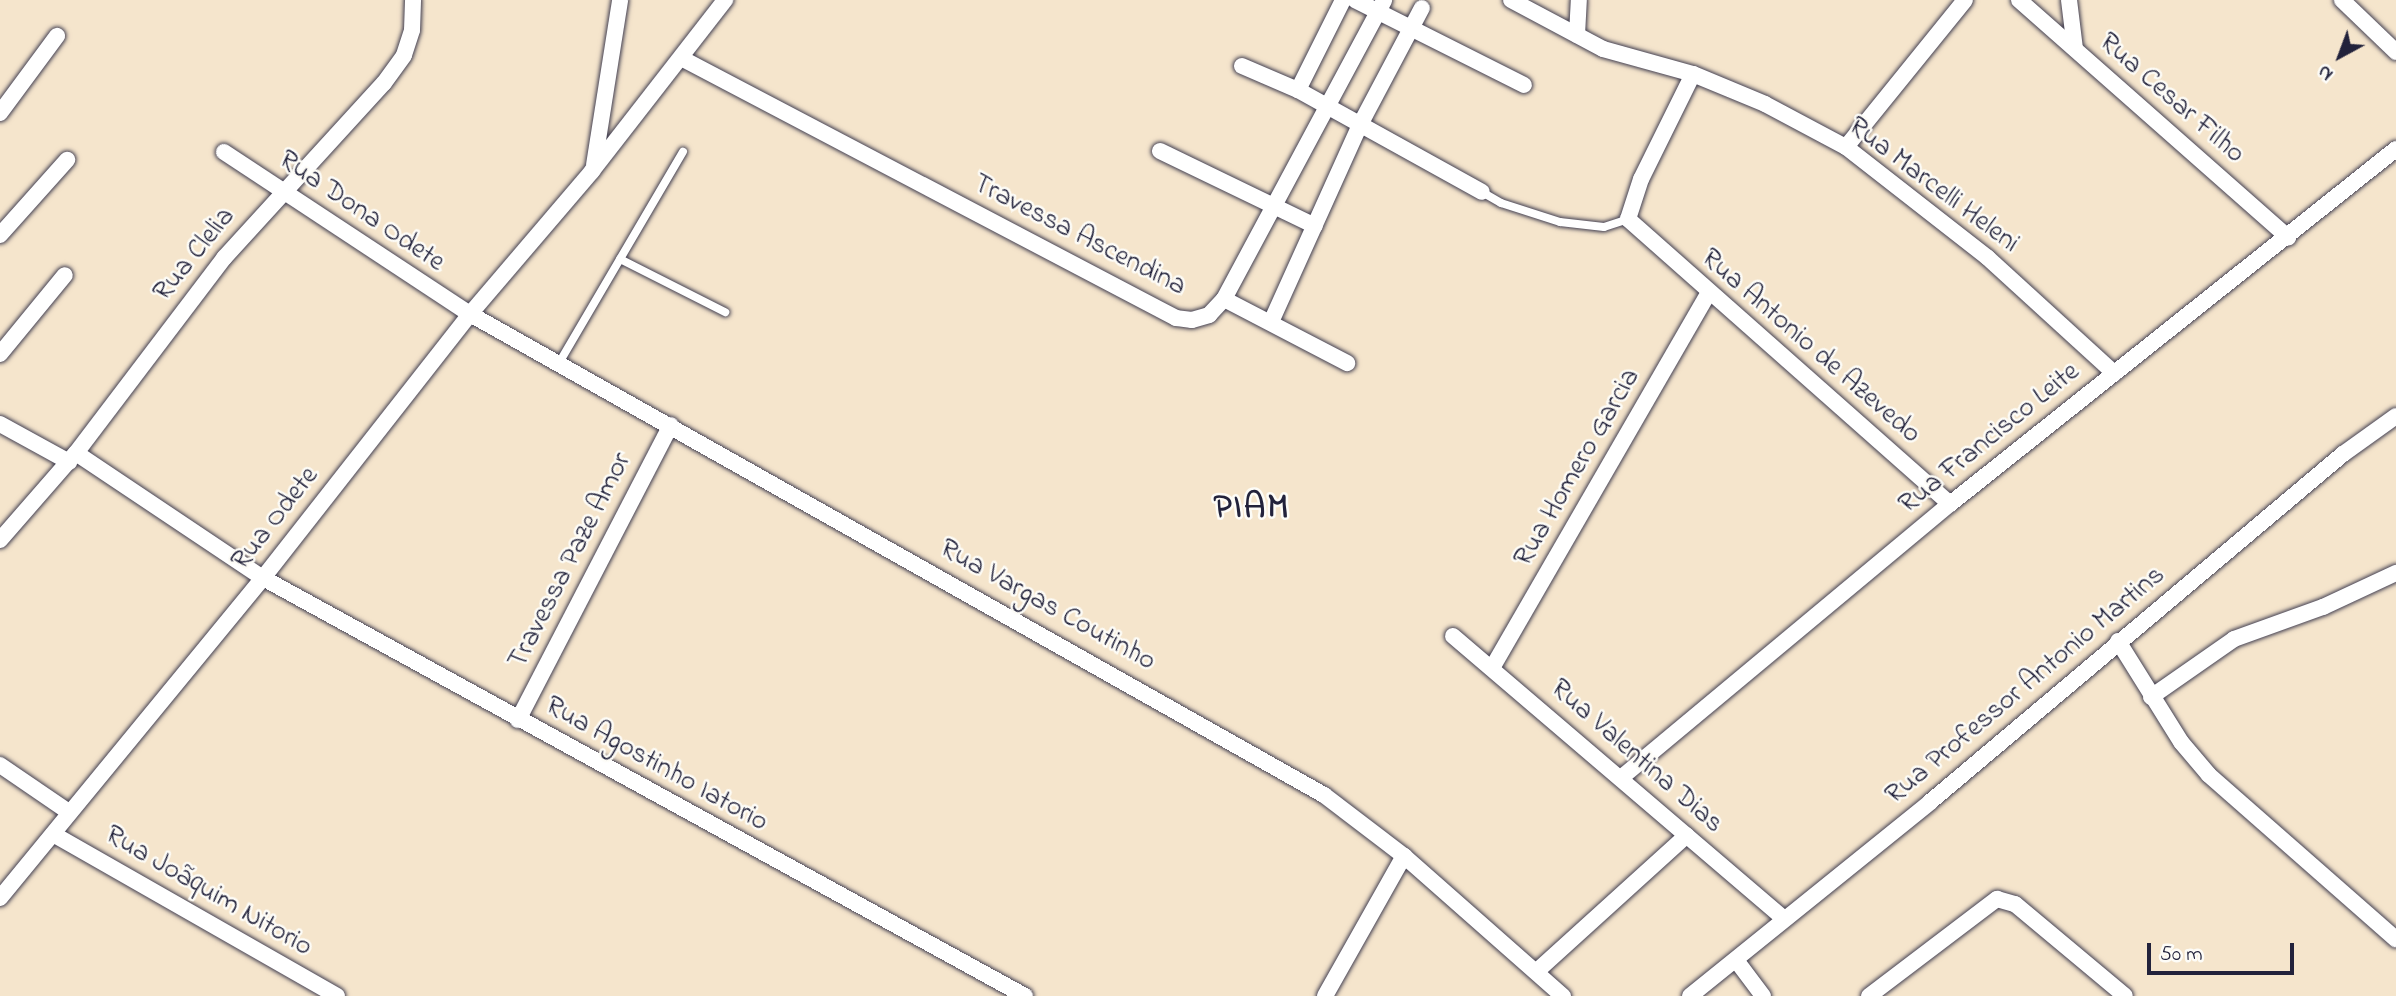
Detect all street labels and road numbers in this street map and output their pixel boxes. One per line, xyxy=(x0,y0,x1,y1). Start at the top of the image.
street label: Rua Cesar Filho xyxy=(2091,27,2251,171)
street label: Rua Marcelli Heleni xyxy=(1841,111,2025,261)
street label: Rua Dona Odete xyxy=(272,144,450,280)
street label: Travessa Ascendina xyxy=(967,168,1191,304)
street label: Rua Clelia xyxy=(147,201,243,309)
street label: Rua Antonio de Azevedo xyxy=(1693,242,1927,452)
street label: Rua Francisco Leite xyxy=(1893,356,2087,522)
street label: Rua Homero Garcia xyxy=(1508,363,1648,573)
street label: Travessa Paze Amor xyxy=(502,447,640,675)
street label: Rua Odete xyxy=(225,461,327,577)
street label: Rua Vargas Coutinho xyxy=(933,533,1161,679)
street label: Rua Professor Antonio Martins xyxy=(1879,559,2173,813)
street label: Rua Valentina Dias xyxy=(1543,673,1729,841)
street label: Rua Agostinho Iatorio xyxy=(539,690,773,840)
street label: Rua Joãquim Nitorio xyxy=(99,819,317,965)

